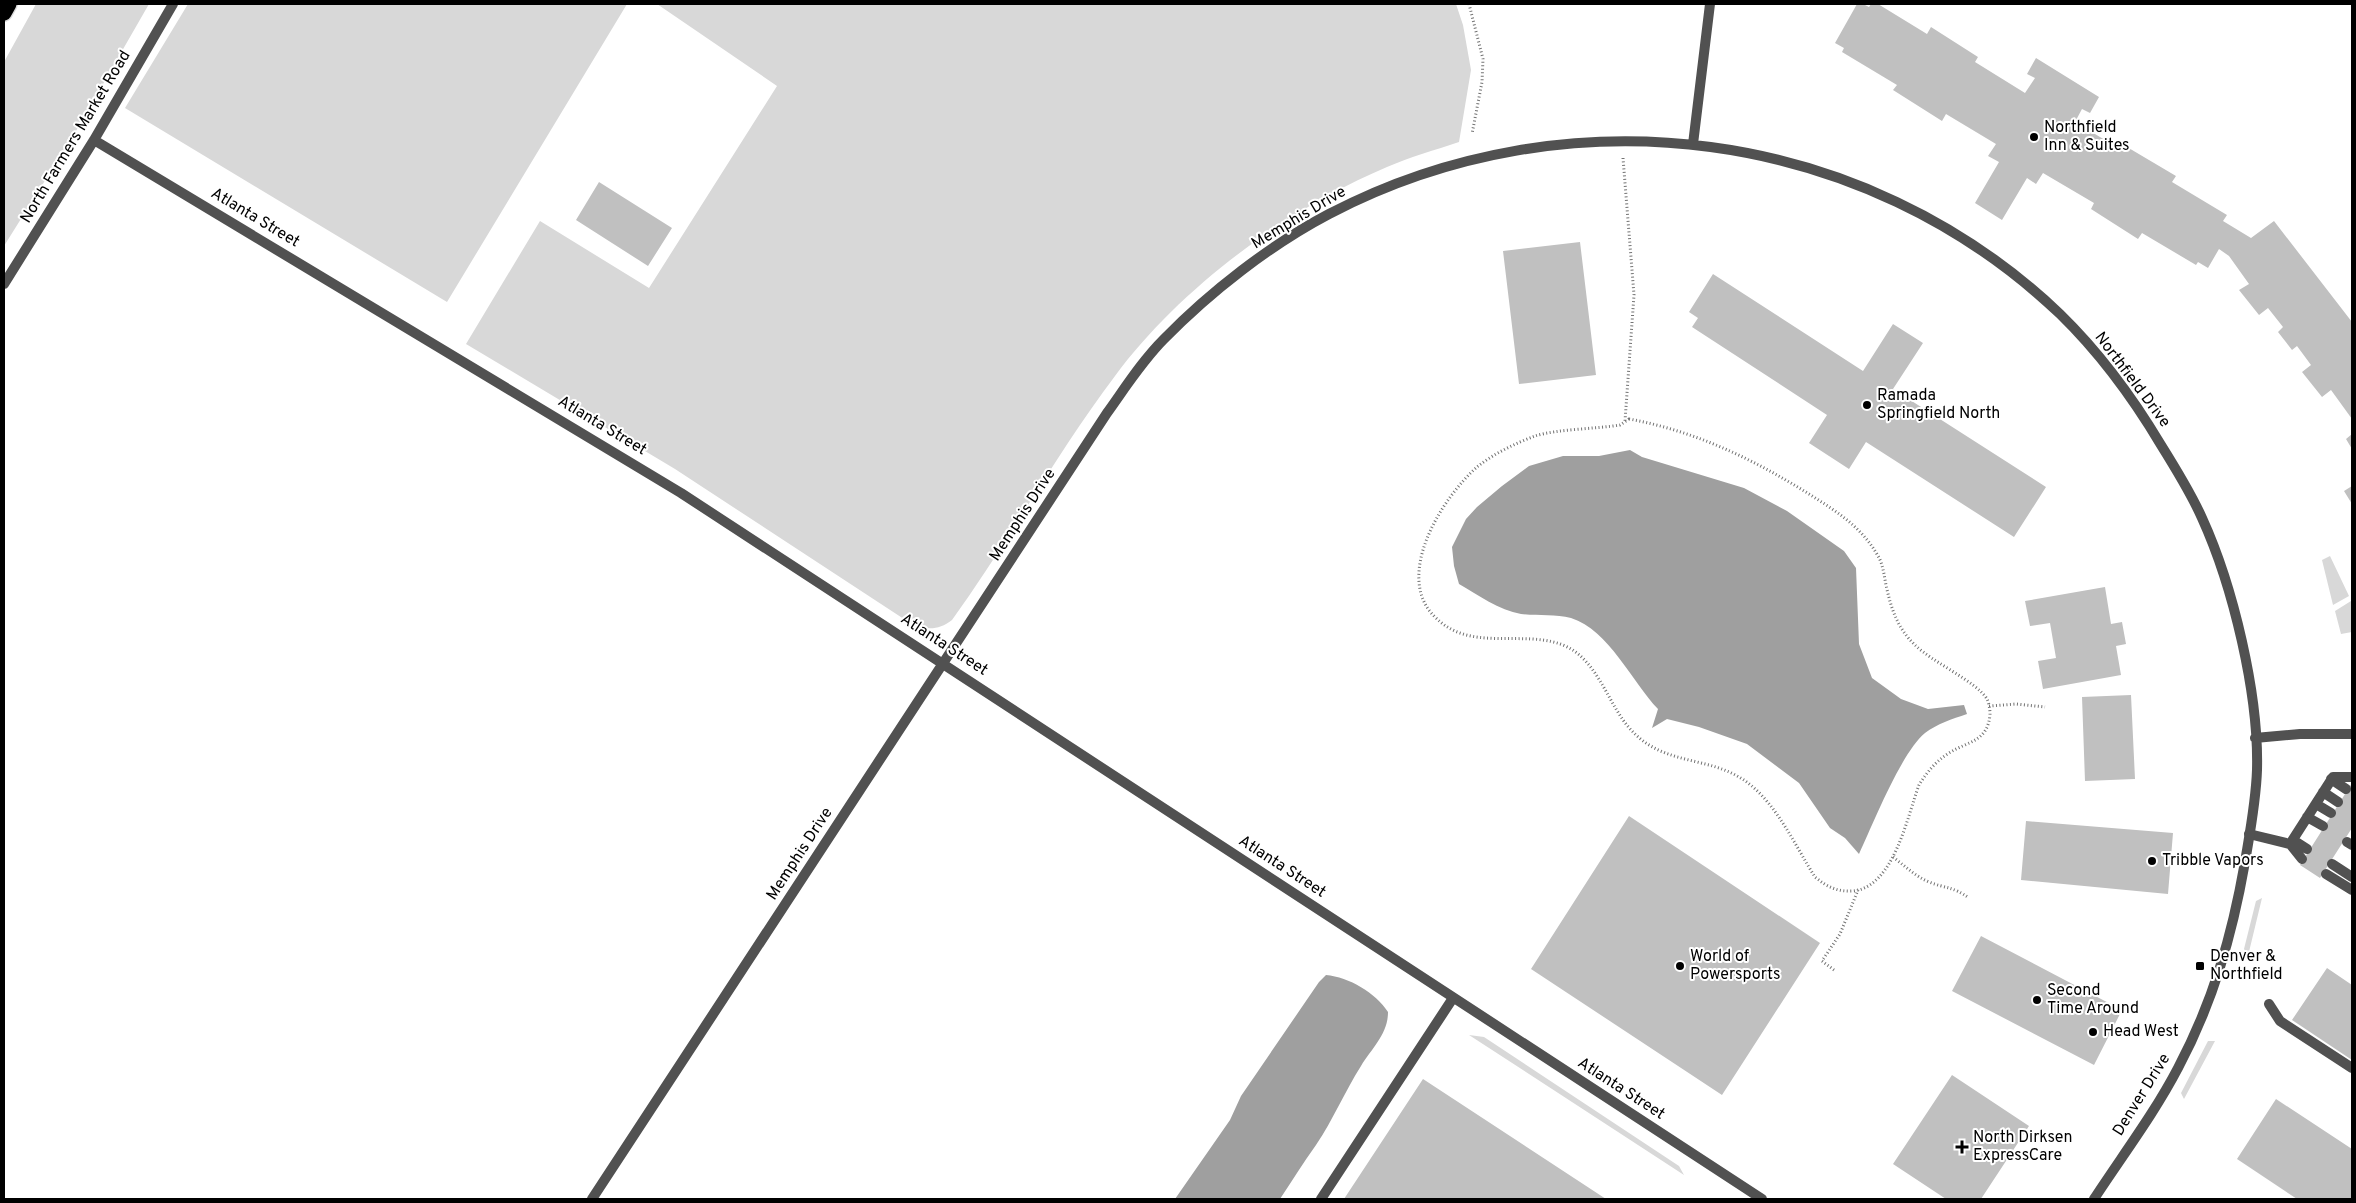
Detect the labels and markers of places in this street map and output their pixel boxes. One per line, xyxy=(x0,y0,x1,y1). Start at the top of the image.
place label: Northfield Inn & Suites xyxy=(2044,118,2130,156)
marker: Northfield Inn & Suites xyxy=(2028,131,2040,143)
place label: Ramada Springfield North xyxy=(1877,386,2000,424)
marker: Ramada Springfield North xyxy=(1861,399,1873,411)
place label: Tribble Vapors xyxy=(2162,851,2264,871)
marker: Tribble Vapors xyxy=(2146,855,2158,867)
place label: World of Powersports xyxy=(1690,947,1781,985)
place label: Denver & Northfield xyxy=(2210,947,2283,985)
marker: World of Powersports xyxy=(1674,960,1686,972)
marker: Denver & Northfield xyxy=(2194,960,2206,972)
place label: Second Time Around xyxy=(2047,981,2139,1019)
marker: Second Time Around xyxy=(2031,994,2043,1006)
place label: Head West xyxy=(2103,1022,2179,1042)
marker: Head West xyxy=(2087,1026,2099,1038)
place label: North Dirksen ExpressCare xyxy=(1973,1128,2073,1166)
marker: North Dirksen ExpressCare xyxy=(1955,1140,1969,1154)

